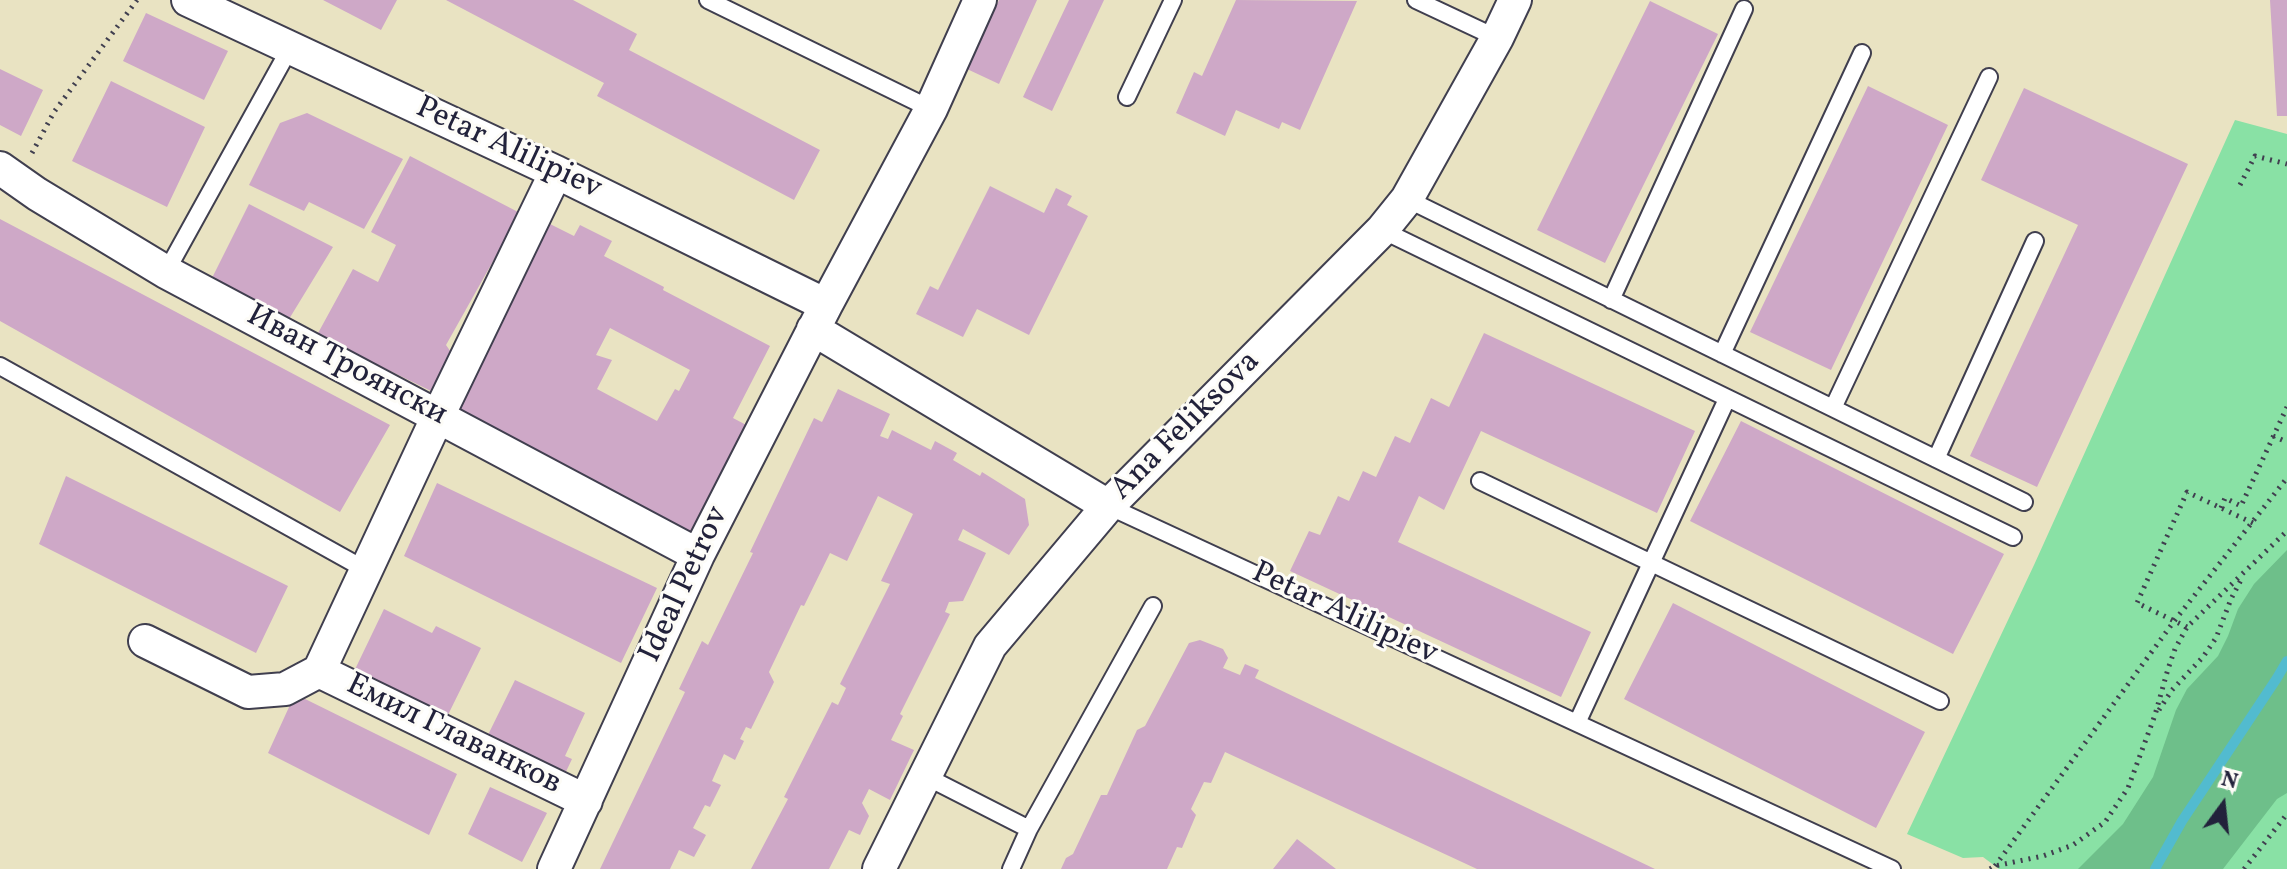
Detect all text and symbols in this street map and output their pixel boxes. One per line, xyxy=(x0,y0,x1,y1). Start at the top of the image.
street label: Petar Alilipiev xyxy=(409,90,607,210)
street label: Иван Троянски xyxy=(239,298,453,436)
street label: Ana Feliksova xyxy=(1104,344,1270,510)
street label: Ideal Petrov xyxy=(633,501,739,669)
street label: Petar Alilipiev xyxy=(1245,555,1443,675)
street label: Емил Главанков xyxy=(339,667,567,805)
text: N xyxy=(2218,764,2241,798)
north arrow xyxy=(2183,765,2263,845)

